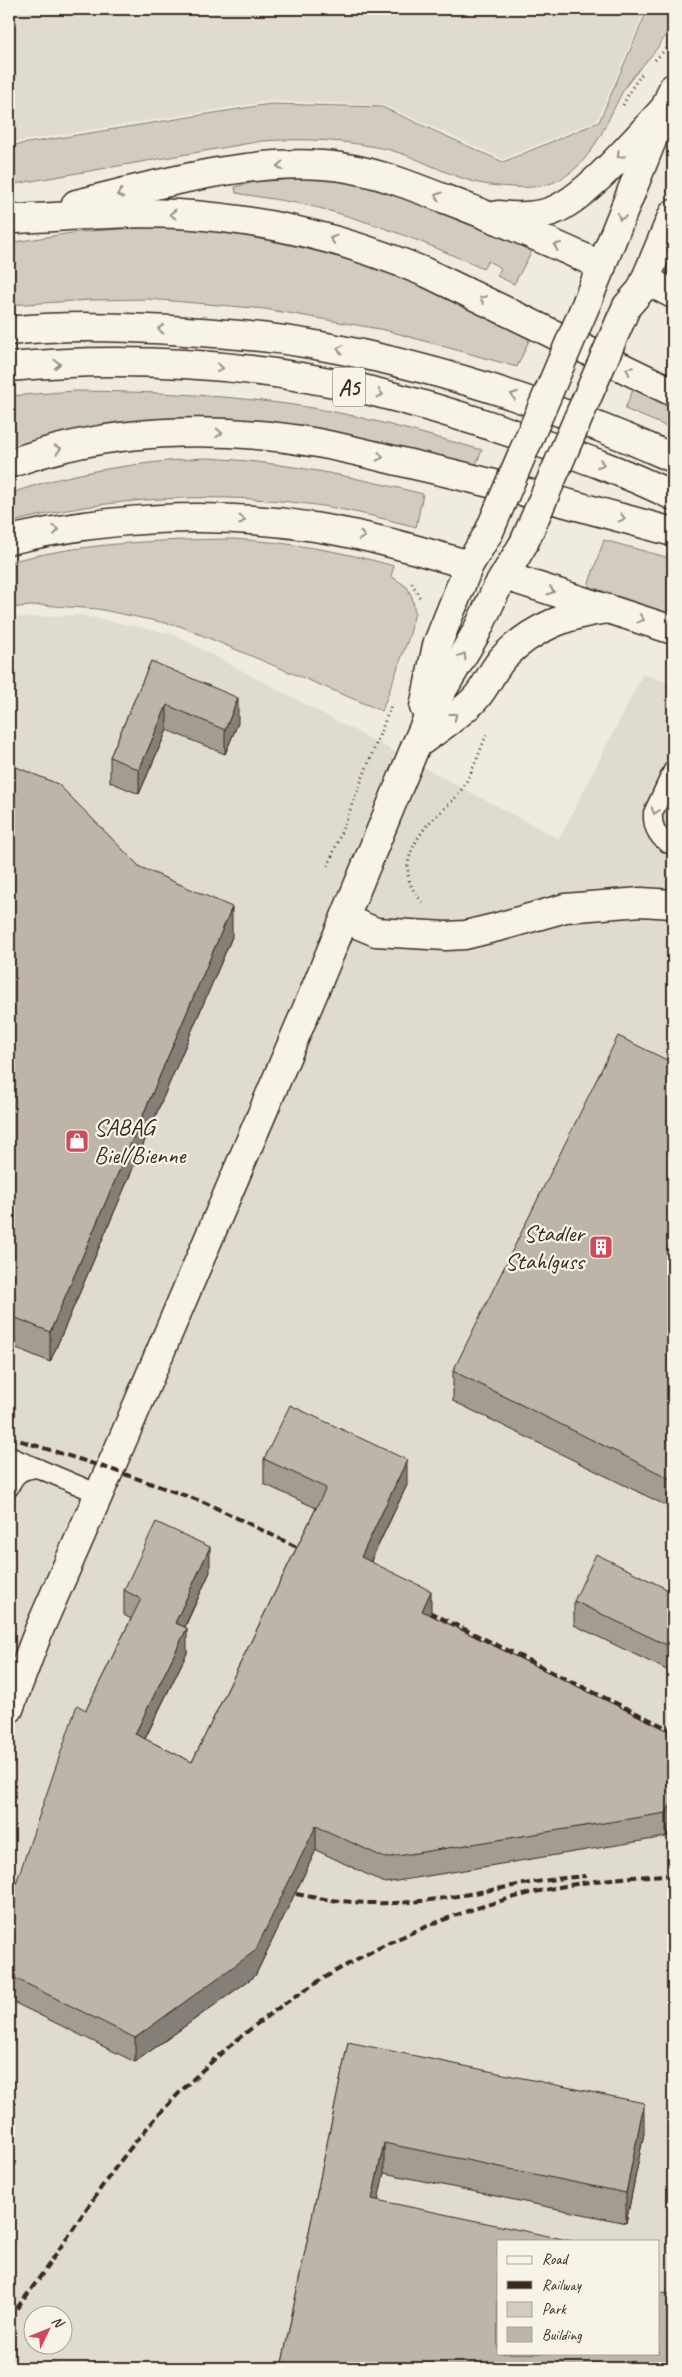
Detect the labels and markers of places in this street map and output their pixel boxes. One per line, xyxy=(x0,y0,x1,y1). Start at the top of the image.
place label: SABAG Biel/Bienne xyxy=(94,1112,188,1170)
shop icon: SABAG Biel/Bienne xyxy=(64,1128,90,1154)
place label: Stadler Stahlguss xyxy=(505,1218,586,1276)
building icon: Stadler Stahlguss xyxy=(588,1234,614,1260)

